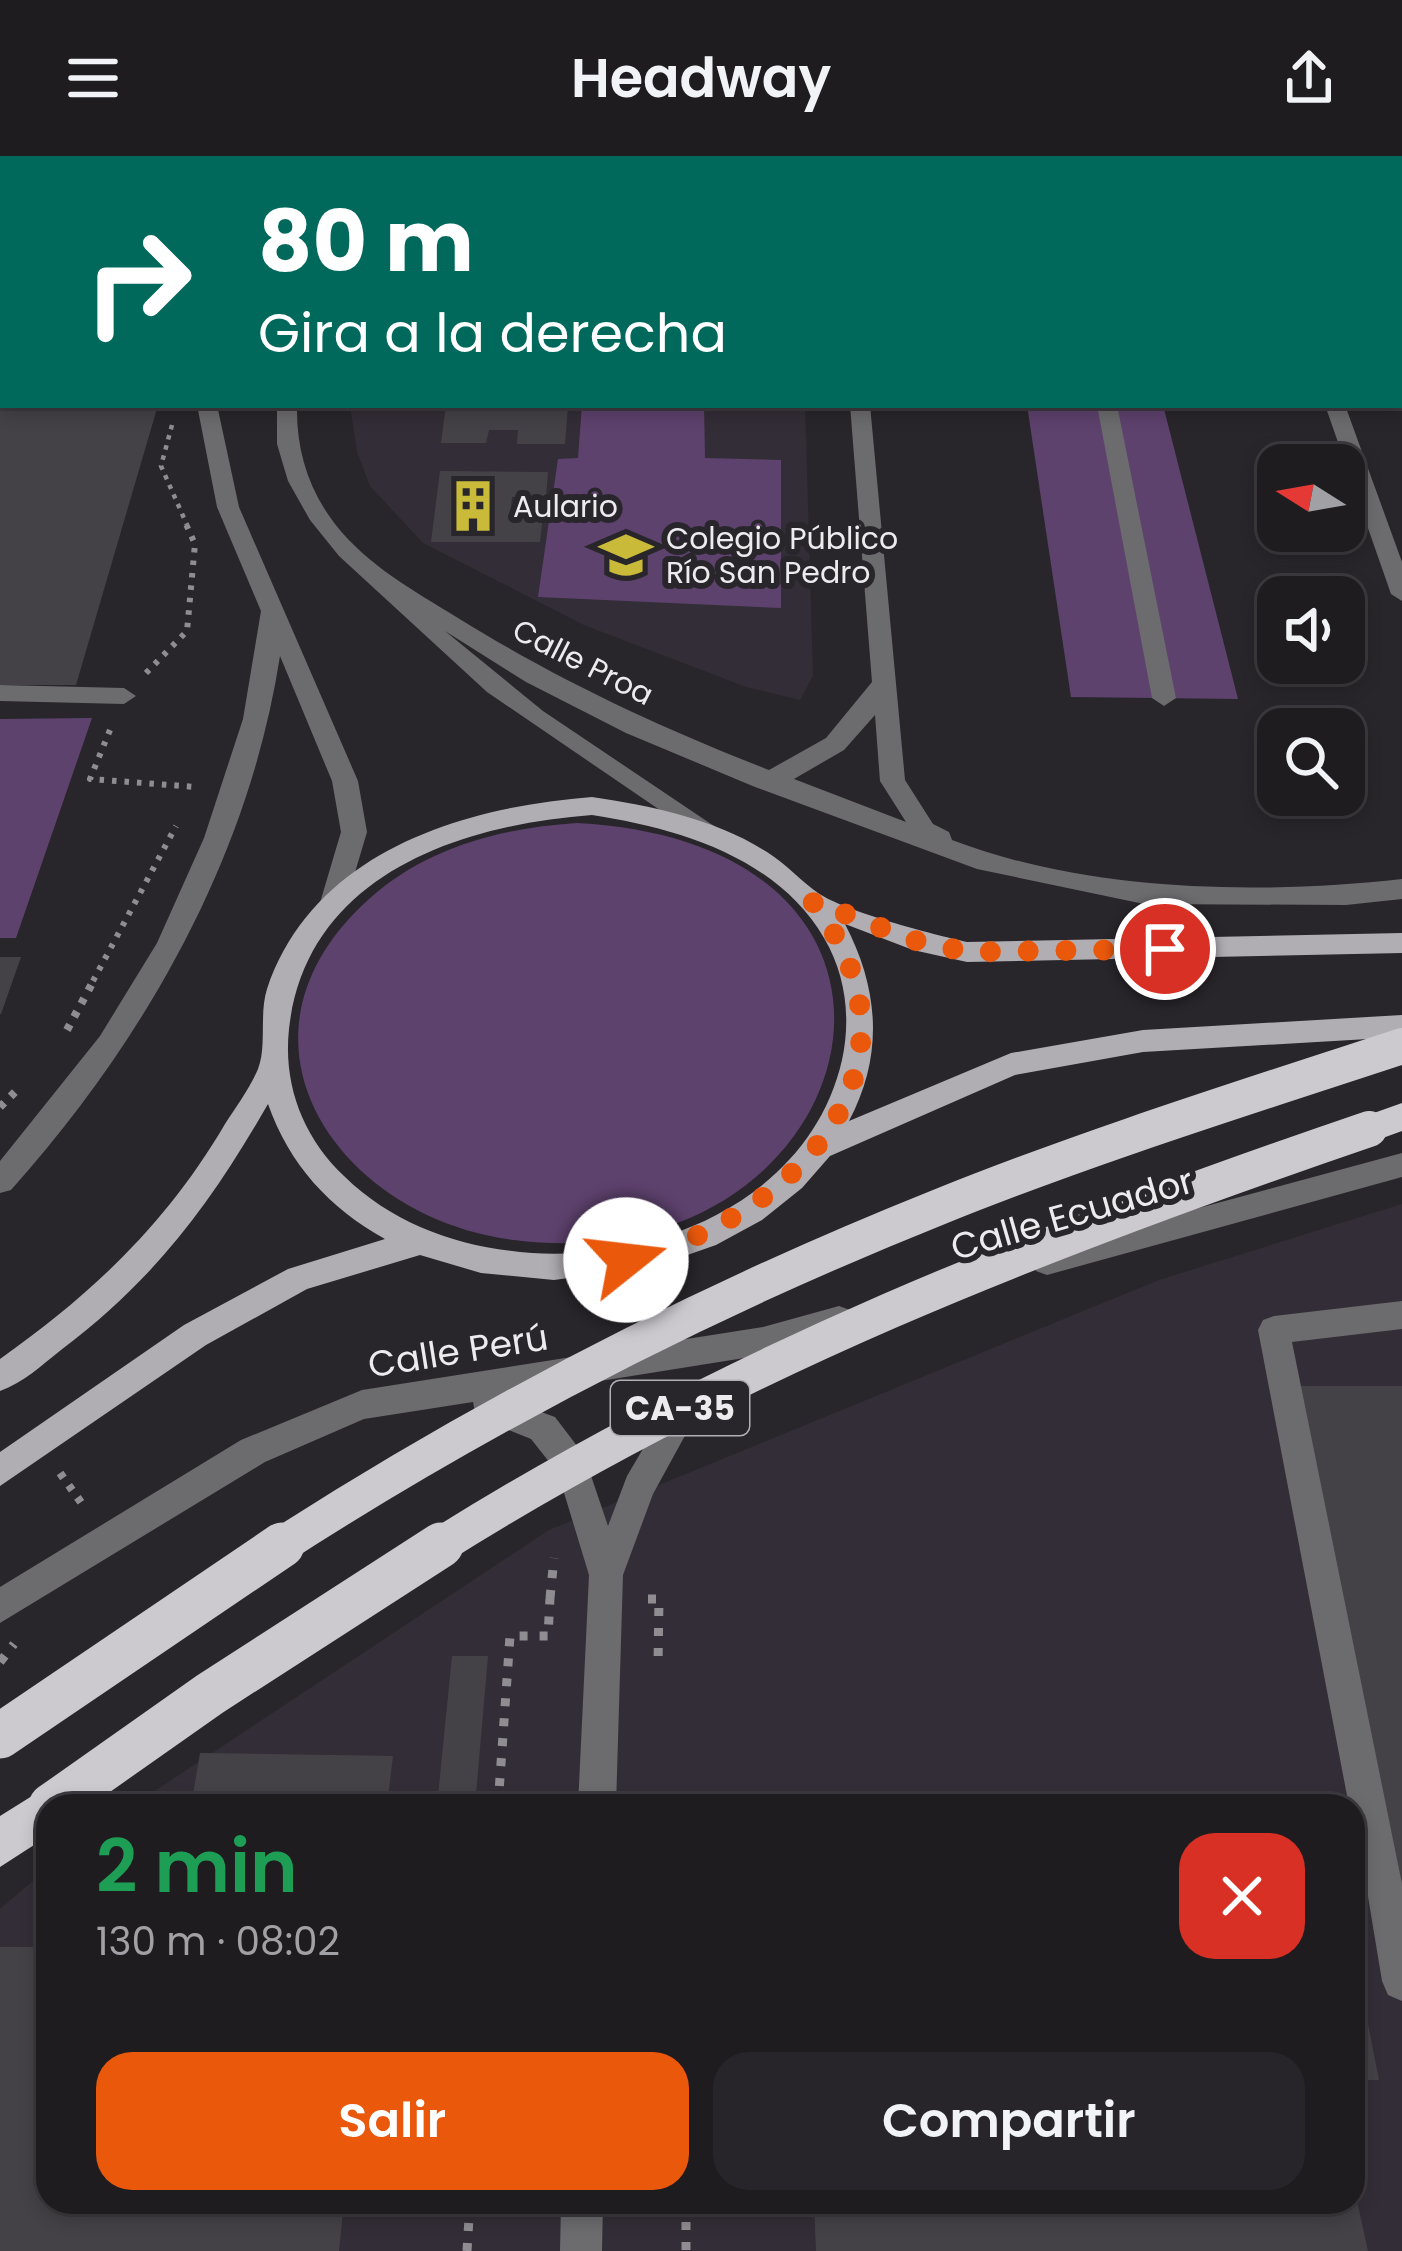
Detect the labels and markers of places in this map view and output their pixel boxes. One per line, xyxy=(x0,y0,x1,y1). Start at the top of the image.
building icon: Aulario xyxy=(444,477,502,535)
place label: Aulario xyxy=(513,485,618,528)
place label: Colegio Público Río San Pedro xyxy=(666,517,898,594)
school or university icon: Colegio Público Río San Pedro xyxy=(597,526,655,584)
pin xyxy=(1114,898,1216,1000)

